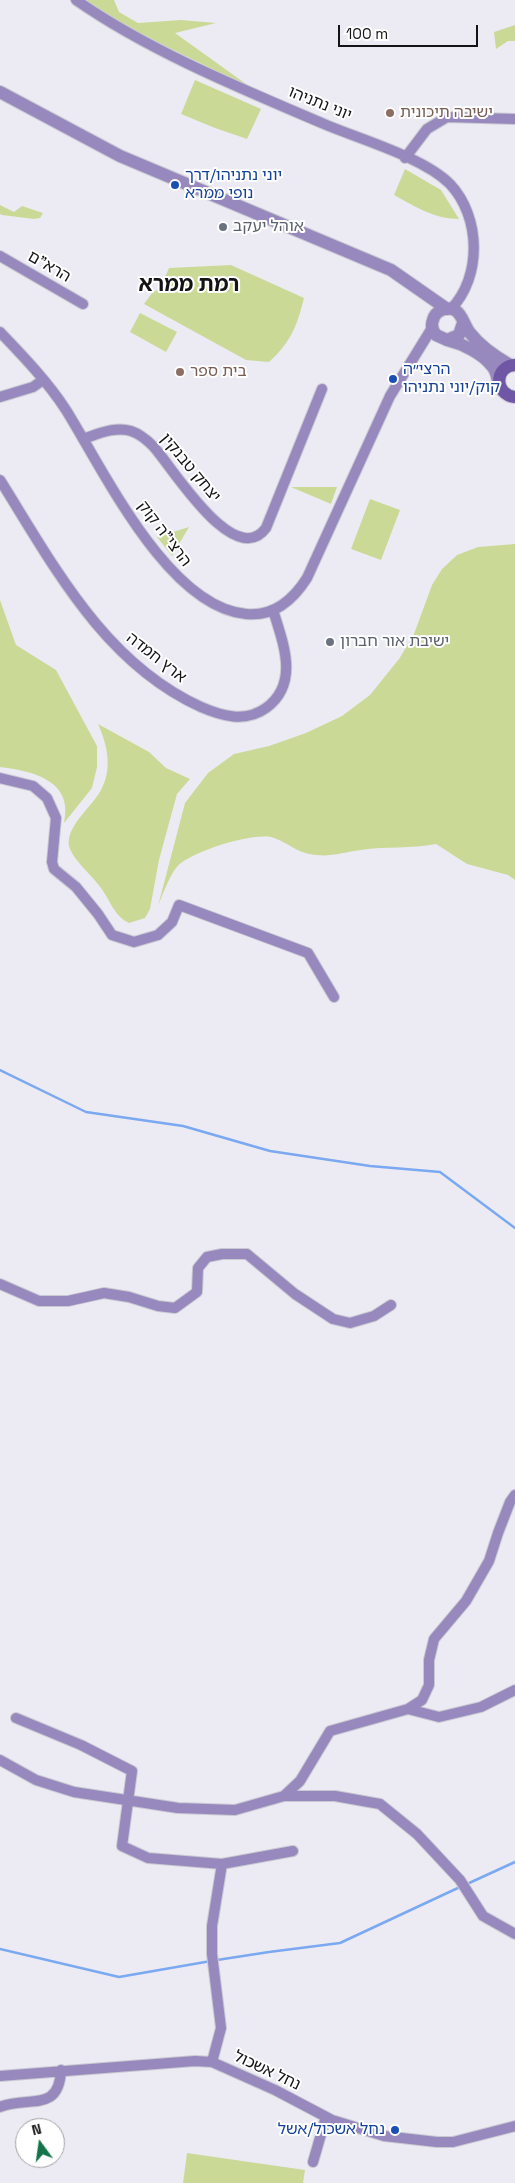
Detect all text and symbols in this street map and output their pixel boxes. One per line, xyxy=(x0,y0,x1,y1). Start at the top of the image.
scale bar xyxy=(340,15,480,47)
text: 100 m xyxy=(346,24,388,43)
street label: יוני נתניהו xyxy=(286,83,354,125)
place label: ישיבה תיכונית xyxy=(400,103,493,123)
marker: ישיבה תיכונית xyxy=(384,107,396,119)
place label: יוני נתניהו/דרך נופי ממרא xyxy=(185,166,282,204)
marker: יוני נתניהו/דרך נופי ממרא xyxy=(169,179,181,191)
place label: אוהל יעקב xyxy=(233,217,304,237)
marker: אוהל יעקב xyxy=(217,221,229,233)
street label: הרא"ם xyxy=(24,247,74,287)
district label: רמת ממרא xyxy=(139,272,239,298)
place label: הרצי״ה קוק/יוני נתניהו xyxy=(403,360,500,398)
place label: בית ספר xyxy=(190,362,247,382)
marker: בית ספר xyxy=(174,366,186,378)
marker: הרצי״ה קוק/יוני נתניהו xyxy=(387,373,399,385)
street label: יצחק טבנקין xyxy=(156,430,224,506)
street label: הרצי"ה קוק xyxy=(133,497,195,571)
street label: ארץ חמדה xyxy=(122,629,190,687)
place label: ישיבת אור חברון xyxy=(340,632,449,652)
marker: ישיבת אור חברון xyxy=(324,636,336,648)
street label: נחל אשכול xyxy=(230,2047,304,2095)
north arrow xyxy=(15,2118,65,2168)
text: N xyxy=(30,2120,43,2139)
place label: נחל אשכול/אשל xyxy=(278,2120,385,2140)
marker: נחל אשכול/אשל xyxy=(389,2124,401,2136)

